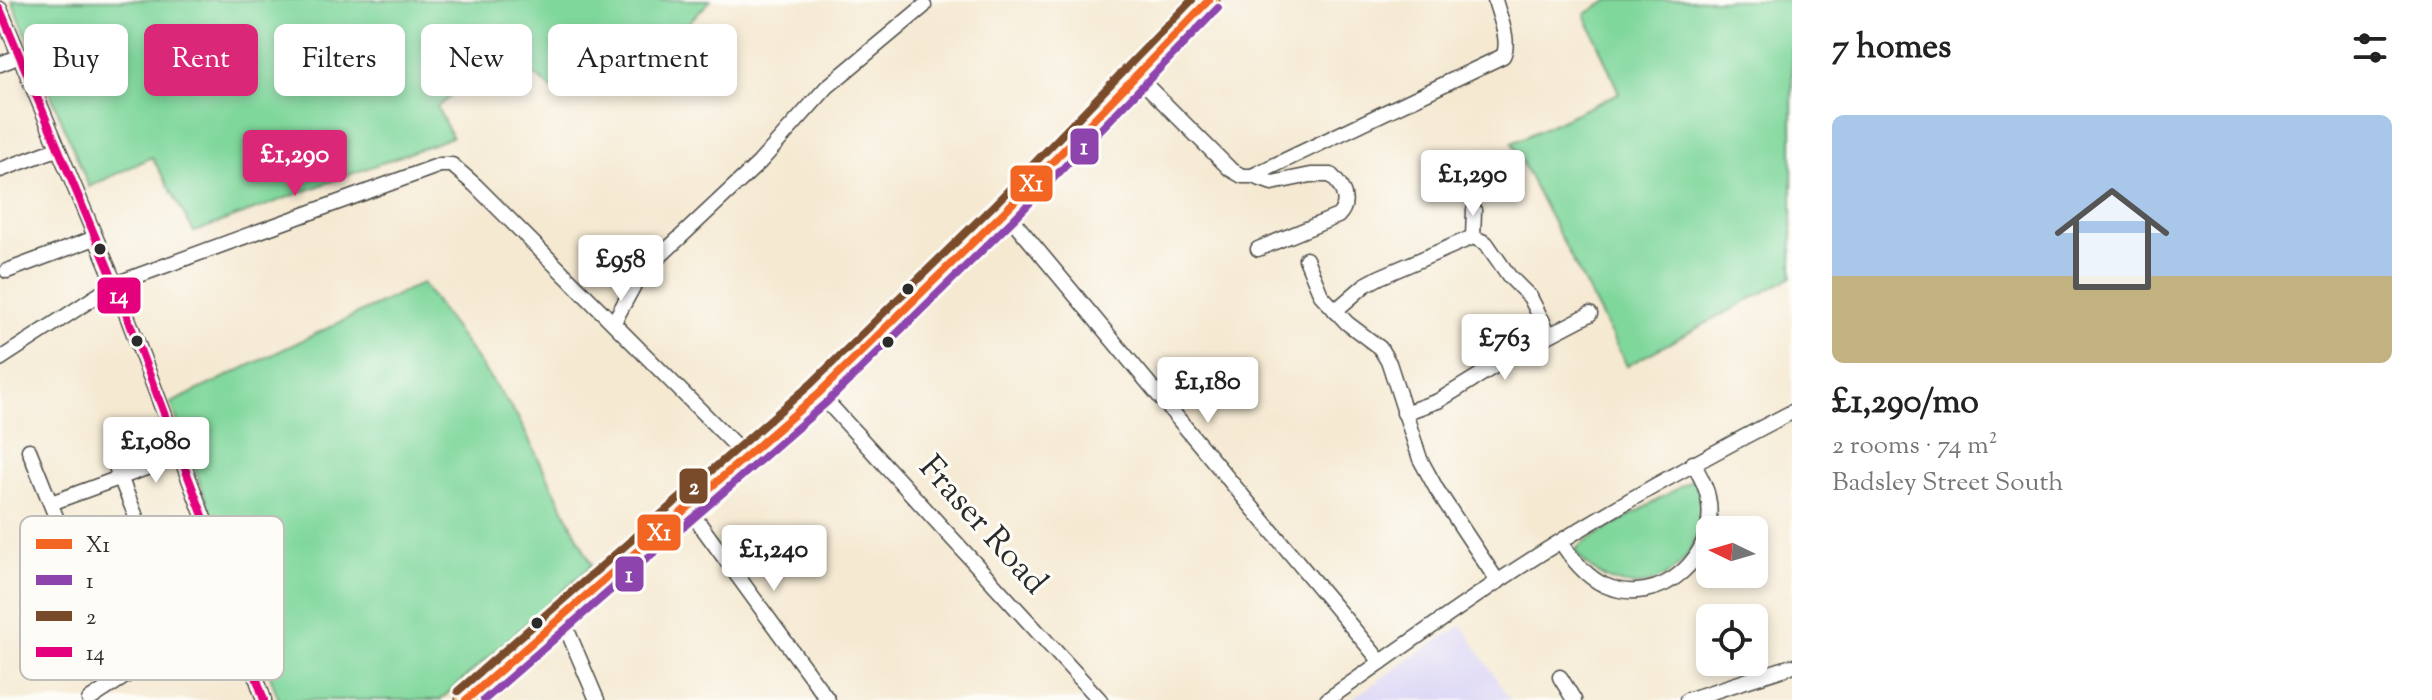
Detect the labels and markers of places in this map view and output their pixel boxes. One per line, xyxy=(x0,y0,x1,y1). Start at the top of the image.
pin: £1,290 xyxy=(230,130,360,198)
pin: £1,290 xyxy=(1408,150,1538,218)
pin: £958 xyxy=(574,235,668,303)
unlabelled marker xyxy=(92,241,108,257)
unlabelled marker xyxy=(900,281,916,297)
pin: £763 xyxy=(1458,314,1552,382)
unlabelled marker xyxy=(129,333,145,349)
unlabelled marker xyxy=(880,334,896,350)
pin: £1,180 xyxy=(1143,357,1273,425)
pin: £1,080 xyxy=(91,417,221,485)
pin: £1,240 xyxy=(709,525,839,593)
unlabelled marker xyxy=(529,615,545,631)

